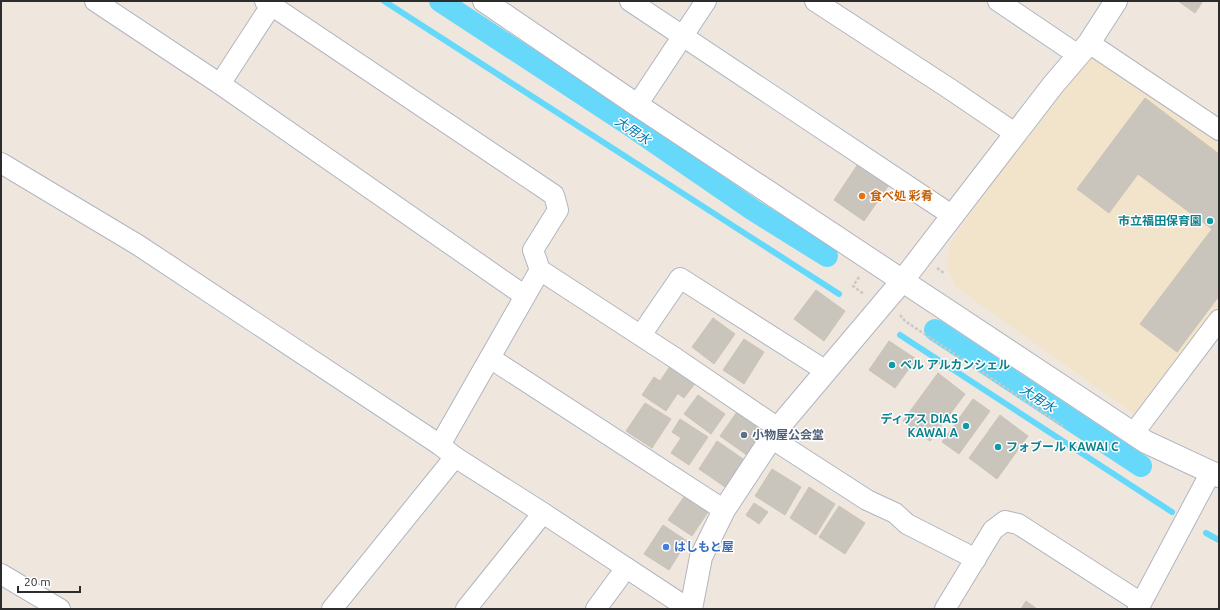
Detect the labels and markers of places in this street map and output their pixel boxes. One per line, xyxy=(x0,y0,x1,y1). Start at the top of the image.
place label: 食べ処 彩肴 xyxy=(870,189,933,202)
marker: 食べ処 彩肴 xyxy=(857,191,867,201)
place label: 市立福田保育園 xyxy=(1118,214,1202,227)
marker: 市立福田保育園 xyxy=(1205,216,1215,226)
place label: ベル アルカンシェル xyxy=(900,358,1010,371)
marker: ベル アルカンシェル xyxy=(887,360,897,370)
place label: ディアス DIAS KAWAI A xyxy=(880,412,959,439)
marker: ディアス DIAS KAWAI A xyxy=(961,421,971,431)
place label: 小物屋公会堂 xyxy=(752,428,824,441)
marker: 小物屋公会堂 xyxy=(739,430,749,440)
place label: フォブール KAWAI C xyxy=(1006,440,1119,453)
marker: フォブール KAWAI C xyxy=(993,442,1003,452)
place label: はしもと屋 xyxy=(674,540,734,553)
marker: はしもと屋 xyxy=(661,542,671,552)

